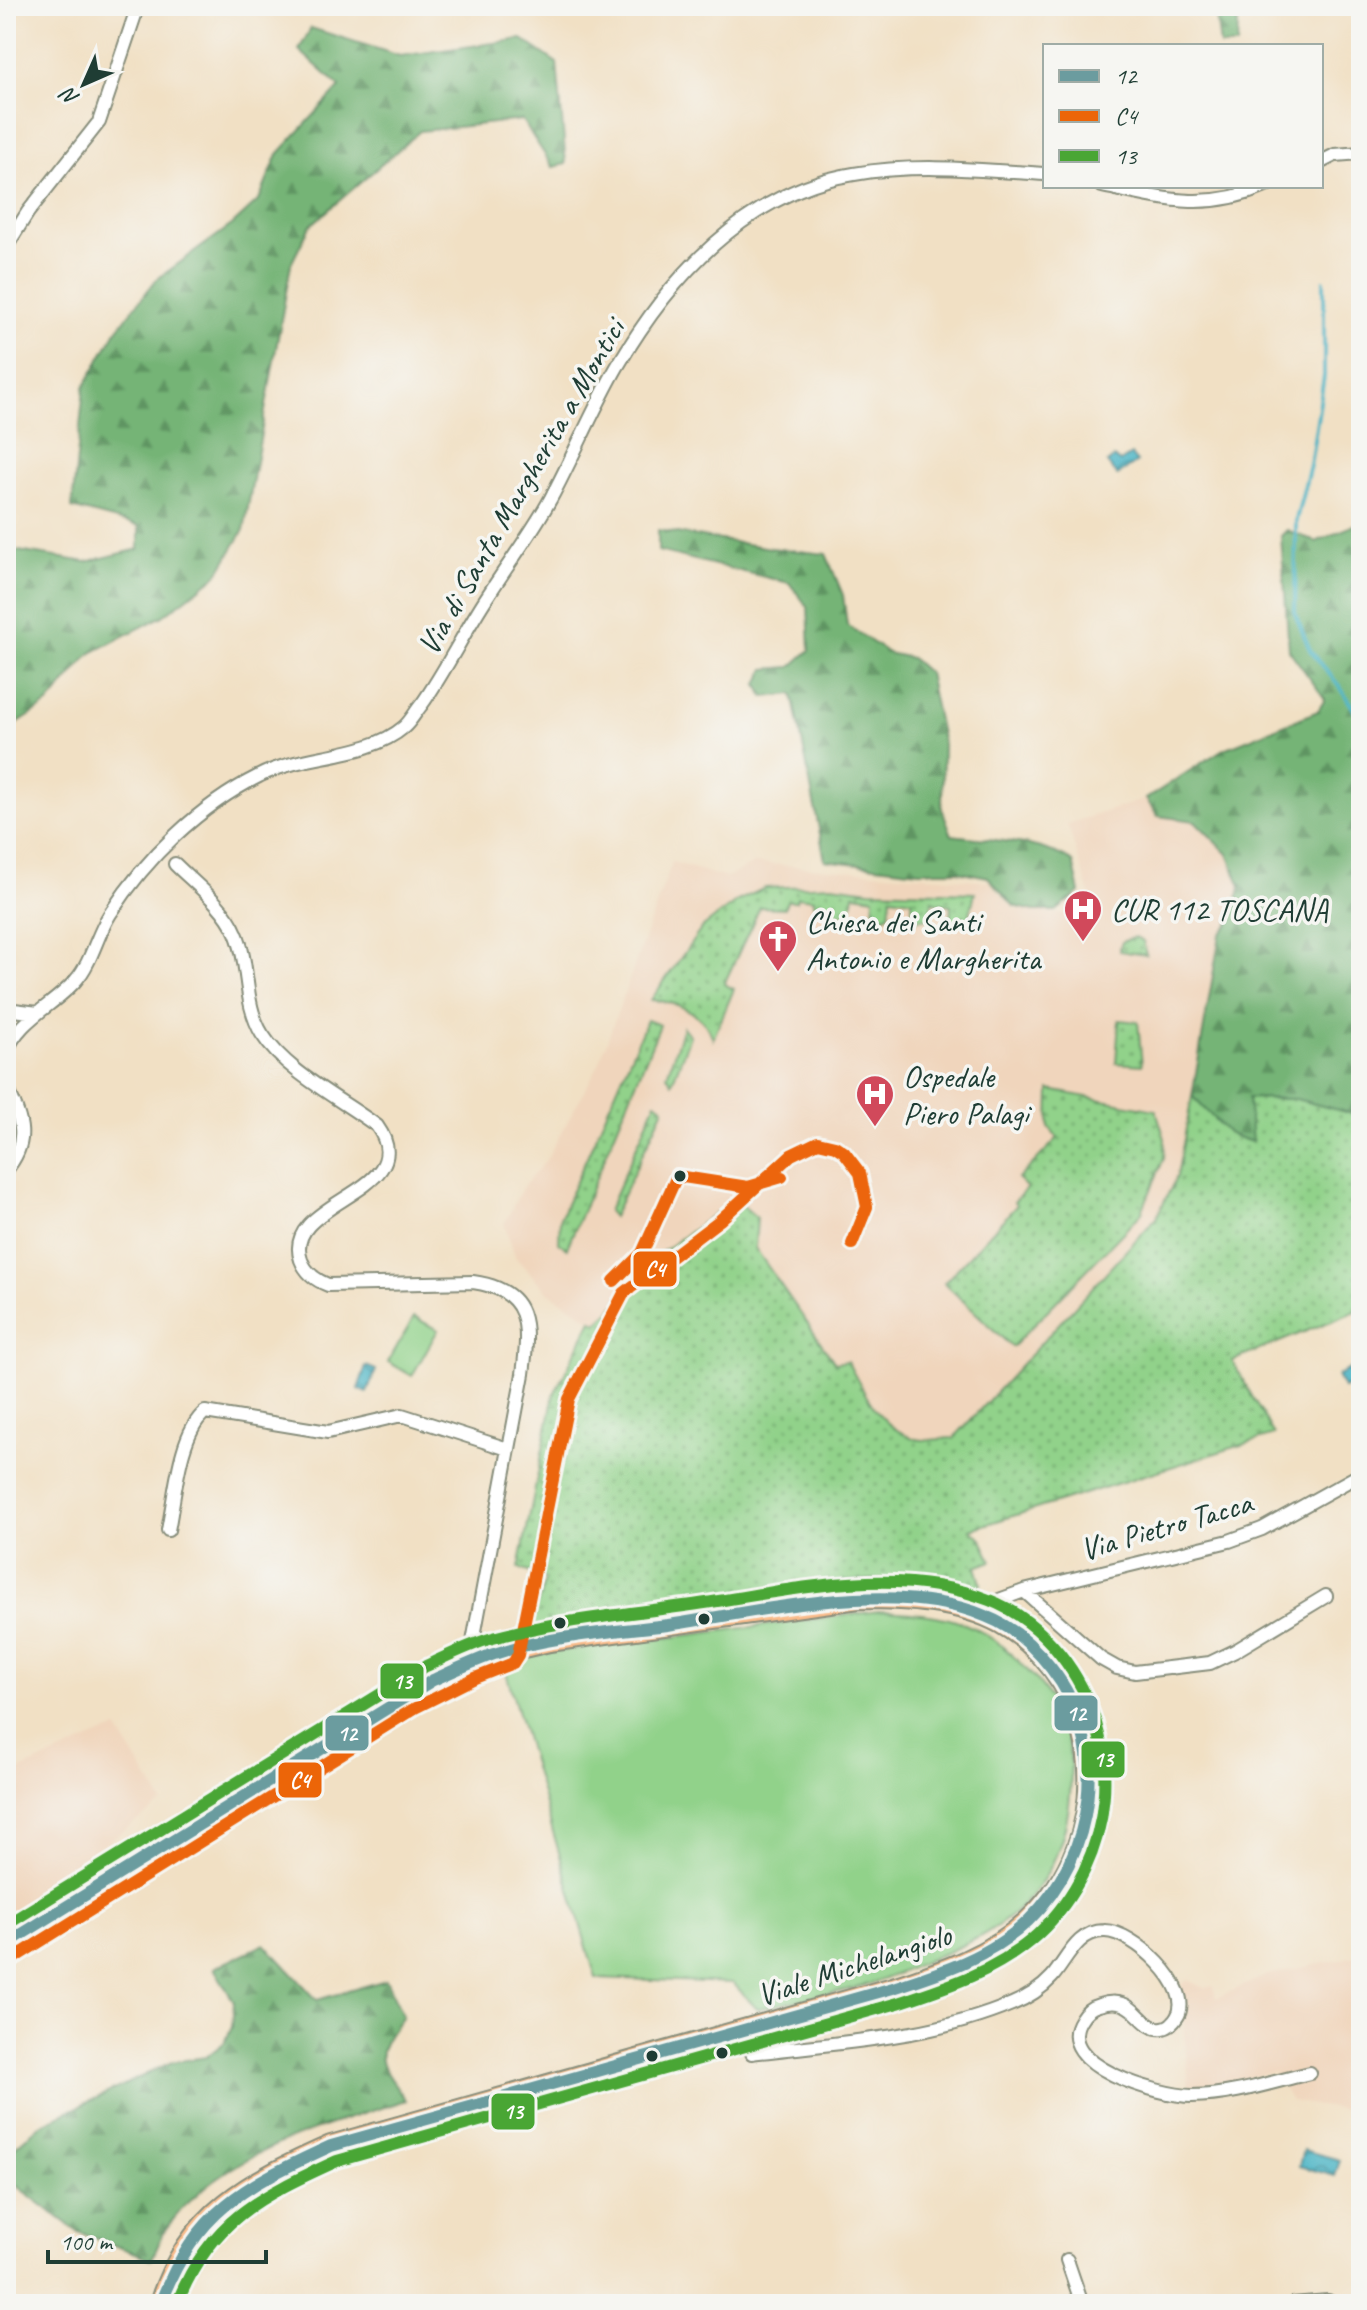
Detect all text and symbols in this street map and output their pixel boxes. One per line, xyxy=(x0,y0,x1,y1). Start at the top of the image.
north arrow xyxy=(44,44,124,124)
legend xyxy=(1043,44,1323,188)
text: 12 xyxy=(1115,61,1139,91)
text: N xyxy=(53,80,85,112)
text: C4 xyxy=(1115,101,1139,131)
text: 13 xyxy=(1115,141,1139,171)
street label: Via di Santa Margherita a Montici xyxy=(408,308,636,662)
hospital icon: CUR 112 TOSCANA xyxy=(1062,888,1104,943)
place label: CUR 112 TOSCANA xyxy=(1111,889,1329,930)
place label: Chiesa dei Santi Antonio e Margherita xyxy=(806,901,1043,979)
church icon: Chiesa dei Santi Antonio e Margherita xyxy=(757,918,799,973)
place label: Ospedale Piero Palagi xyxy=(903,1056,1033,1134)
hospital icon: Ospedale Piero Palagi xyxy=(854,1073,896,1128)
unlabelled marker xyxy=(672,1168,688,1184)
line badge: C4 xyxy=(632,1250,678,1288)
text: C4 xyxy=(645,1256,668,1284)
street label: Via Pietro Tacca xyxy=(1075,1481,1259,1570)
unlabelled marker xyxy=(696,1611,712,1627)
unlabelled marker xyxy=(552,1615,568,1631)
line badge: 13 xyxy=(379,1662,425,1700)
text: 13 xyxy=(392,1668,414,1696)
line badge: 12 xyxy=(1053,1694,1099,1732)
text: 12 xyxy=(1066,1700,1088,1728)
line badge: 12 xyxy=(324,1714,370,1752)
text: 12 xyxy=(337,1720,359,1748)
line badge: 13 xyxy=(1080,1740,1126,1779)
text: 13 xyxy=(1093,1746,1115,1774)
line badge: C4 xyxy=(277,1761,323,1799)
text: C4 xyxy=(290,1767,313,1795)
street label: Viale Michelangiolo xyxy=(752,1914,958,2016)
unlabelled marker xyxy=(714,2045,730,2061)
unlabelled marker xyxy=(644,2048,660,2064)
line badge: 13 xyxy=(490,2092,536,2131)
text: 13 xyxy=(503,2098,525,2126)
scale bar xyxy=(48,2214,266,2264)
text: 100 m xyxy=(60,2227,114,2257)

